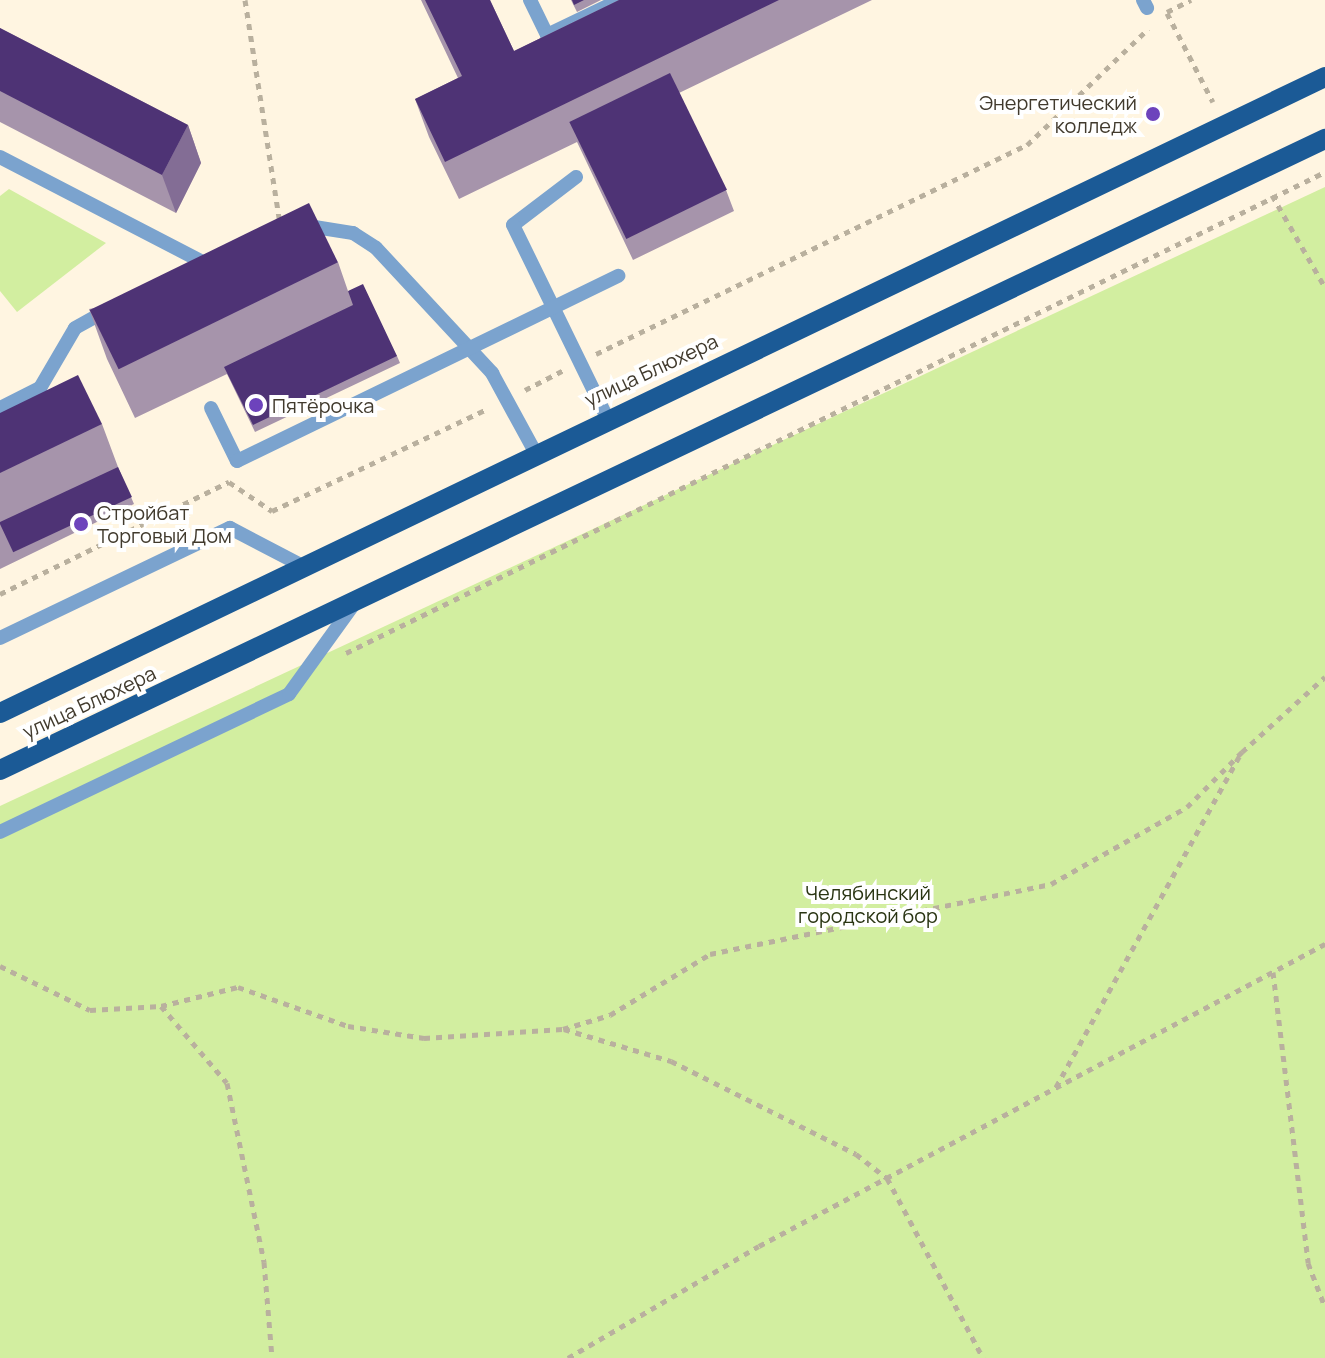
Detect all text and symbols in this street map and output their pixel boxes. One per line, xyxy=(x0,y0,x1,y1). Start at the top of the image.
place label: Энергетический колледж xyxy=(979,90,1137,137)
marker: Энергетический колледж xyxy=(1144,105,1162,123)
street label: улица Блюхера xyxy=(580,329,722,411)
place label: Пятёрочка xyxy=(272,393,374,417)
marker: Пятёрочка xyxy=(247,396,265,414)
place label: Стройбат Торговый Дом xyxy=(97,500,232,547)
marker: Стройбат Торговый Дом xyxy=(72,515,90,533)
street label: улица Блюхера xyxy=(18,661,160,743)
park label: Челябинский городской бор xyxy=(798,880,938,927)

